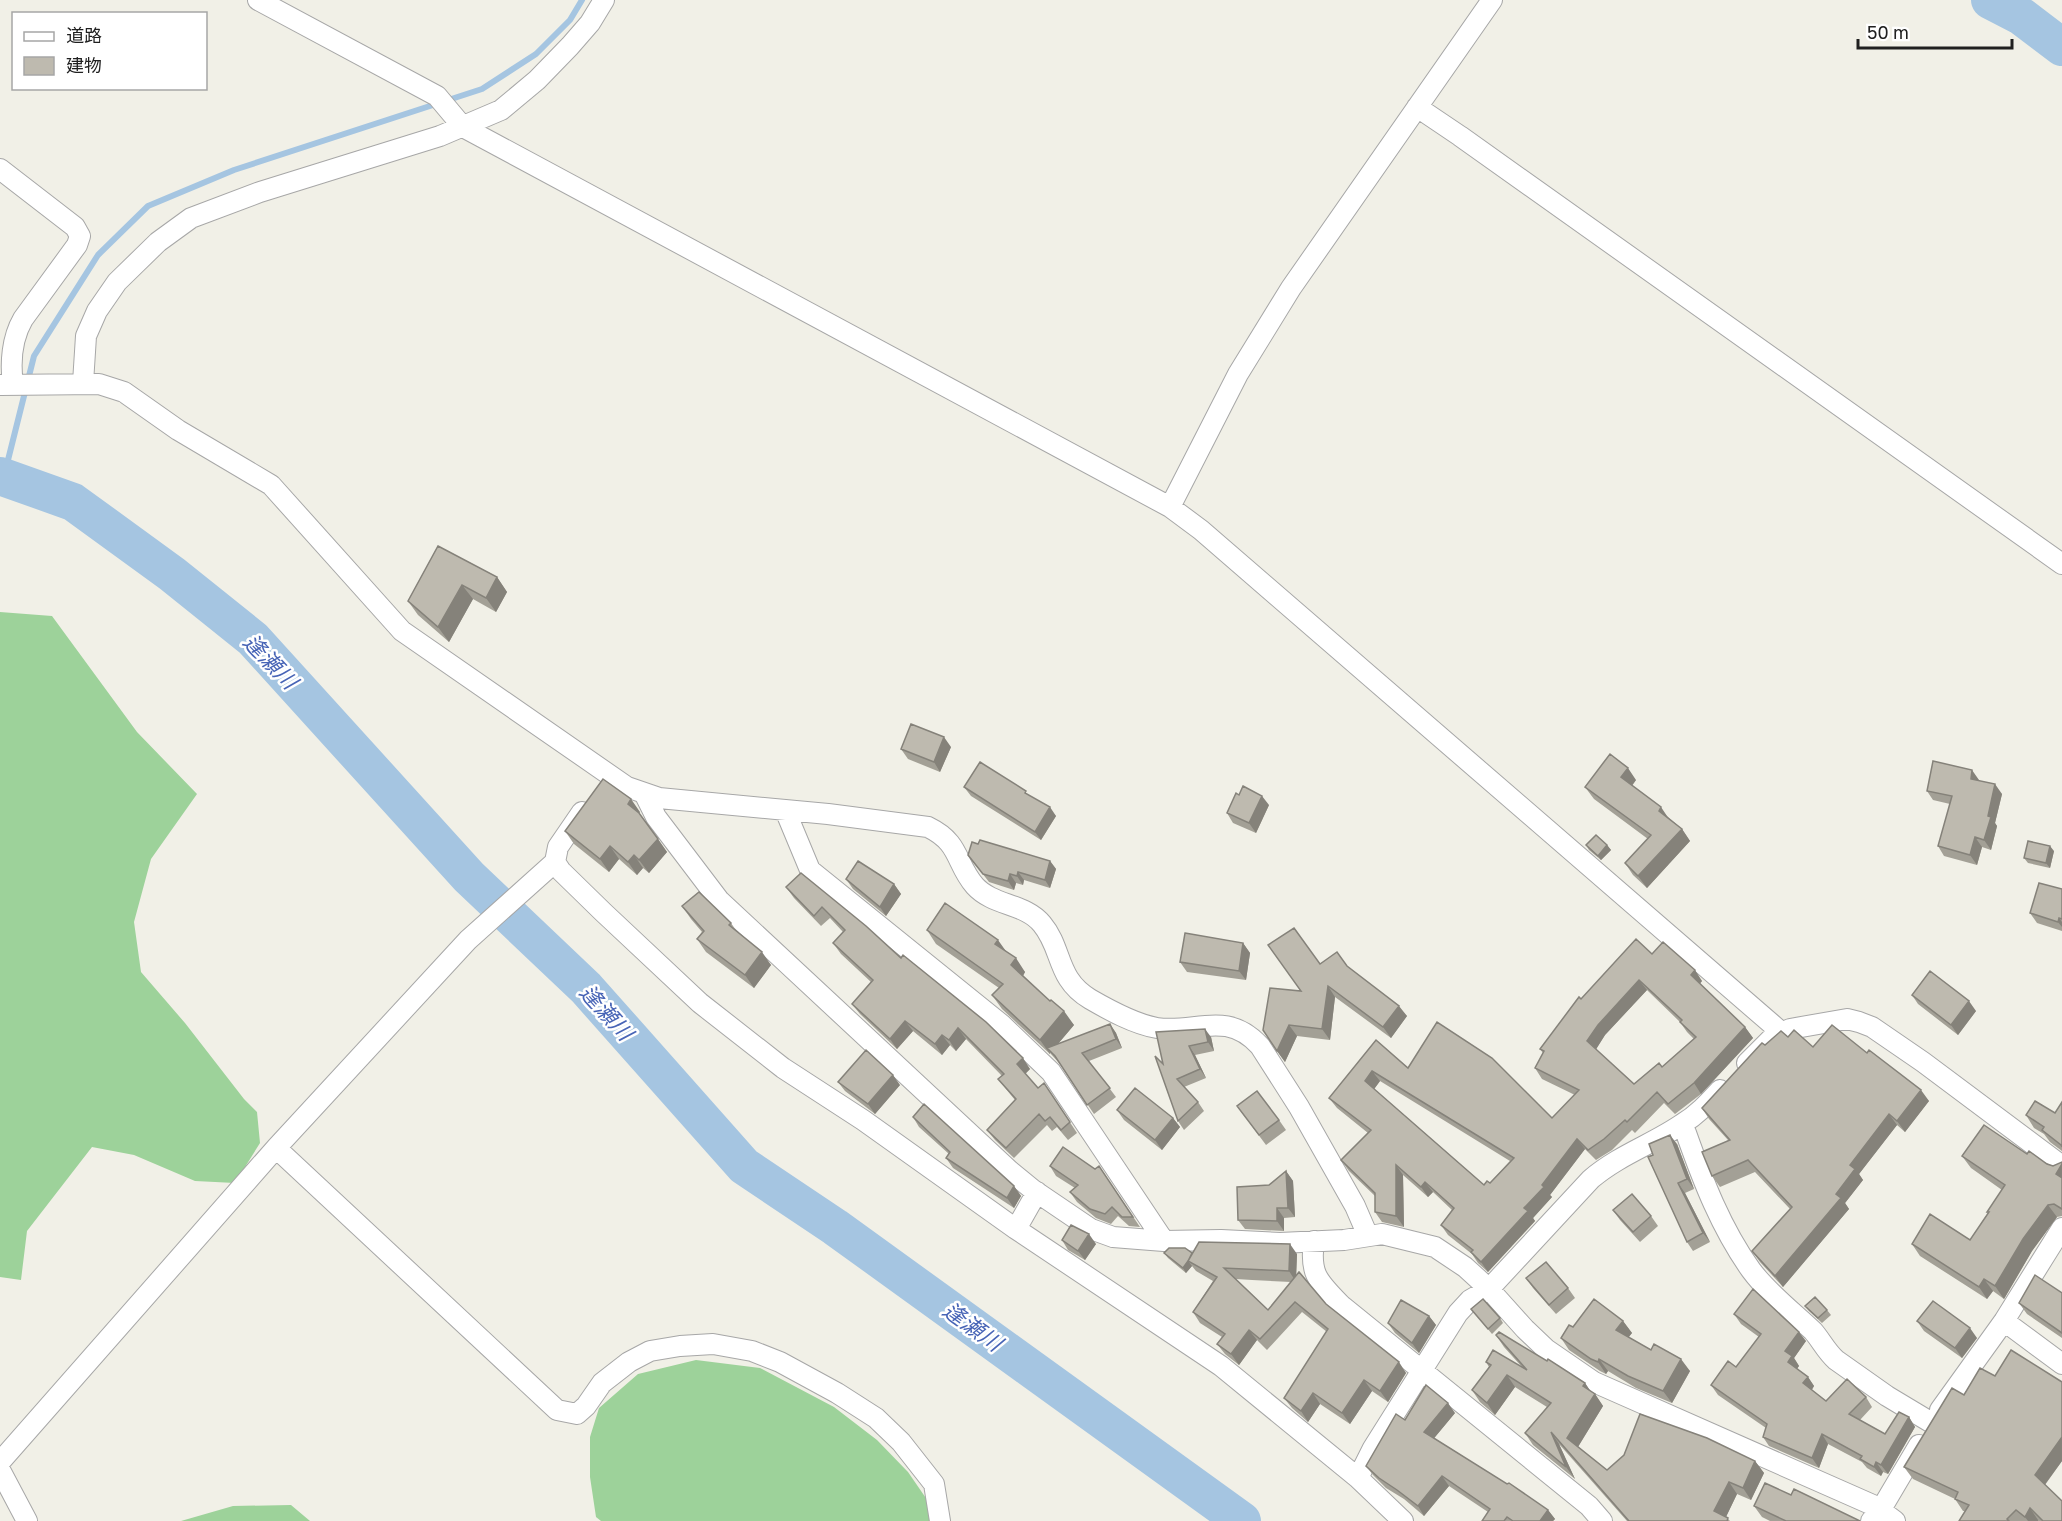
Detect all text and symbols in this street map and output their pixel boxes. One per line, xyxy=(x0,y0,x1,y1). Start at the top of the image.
legend xyxy=(12,12,207,90)
scale bar xyxy=(1858,12,2012,50)
text: 50 m xyxy=(1867,21,1909,43)
text: 道路 xyxy=(66,24,102,46)
text: 建物 xyxy=(66,54,102,76)
water label: 逢瀬川 xyxy=(238,628,305,696)
water label: 逢瀬川 xyxy=(575,978,640,1047)
water label: 逢瀬川 xyxy=(938,1296,1009,1357)

